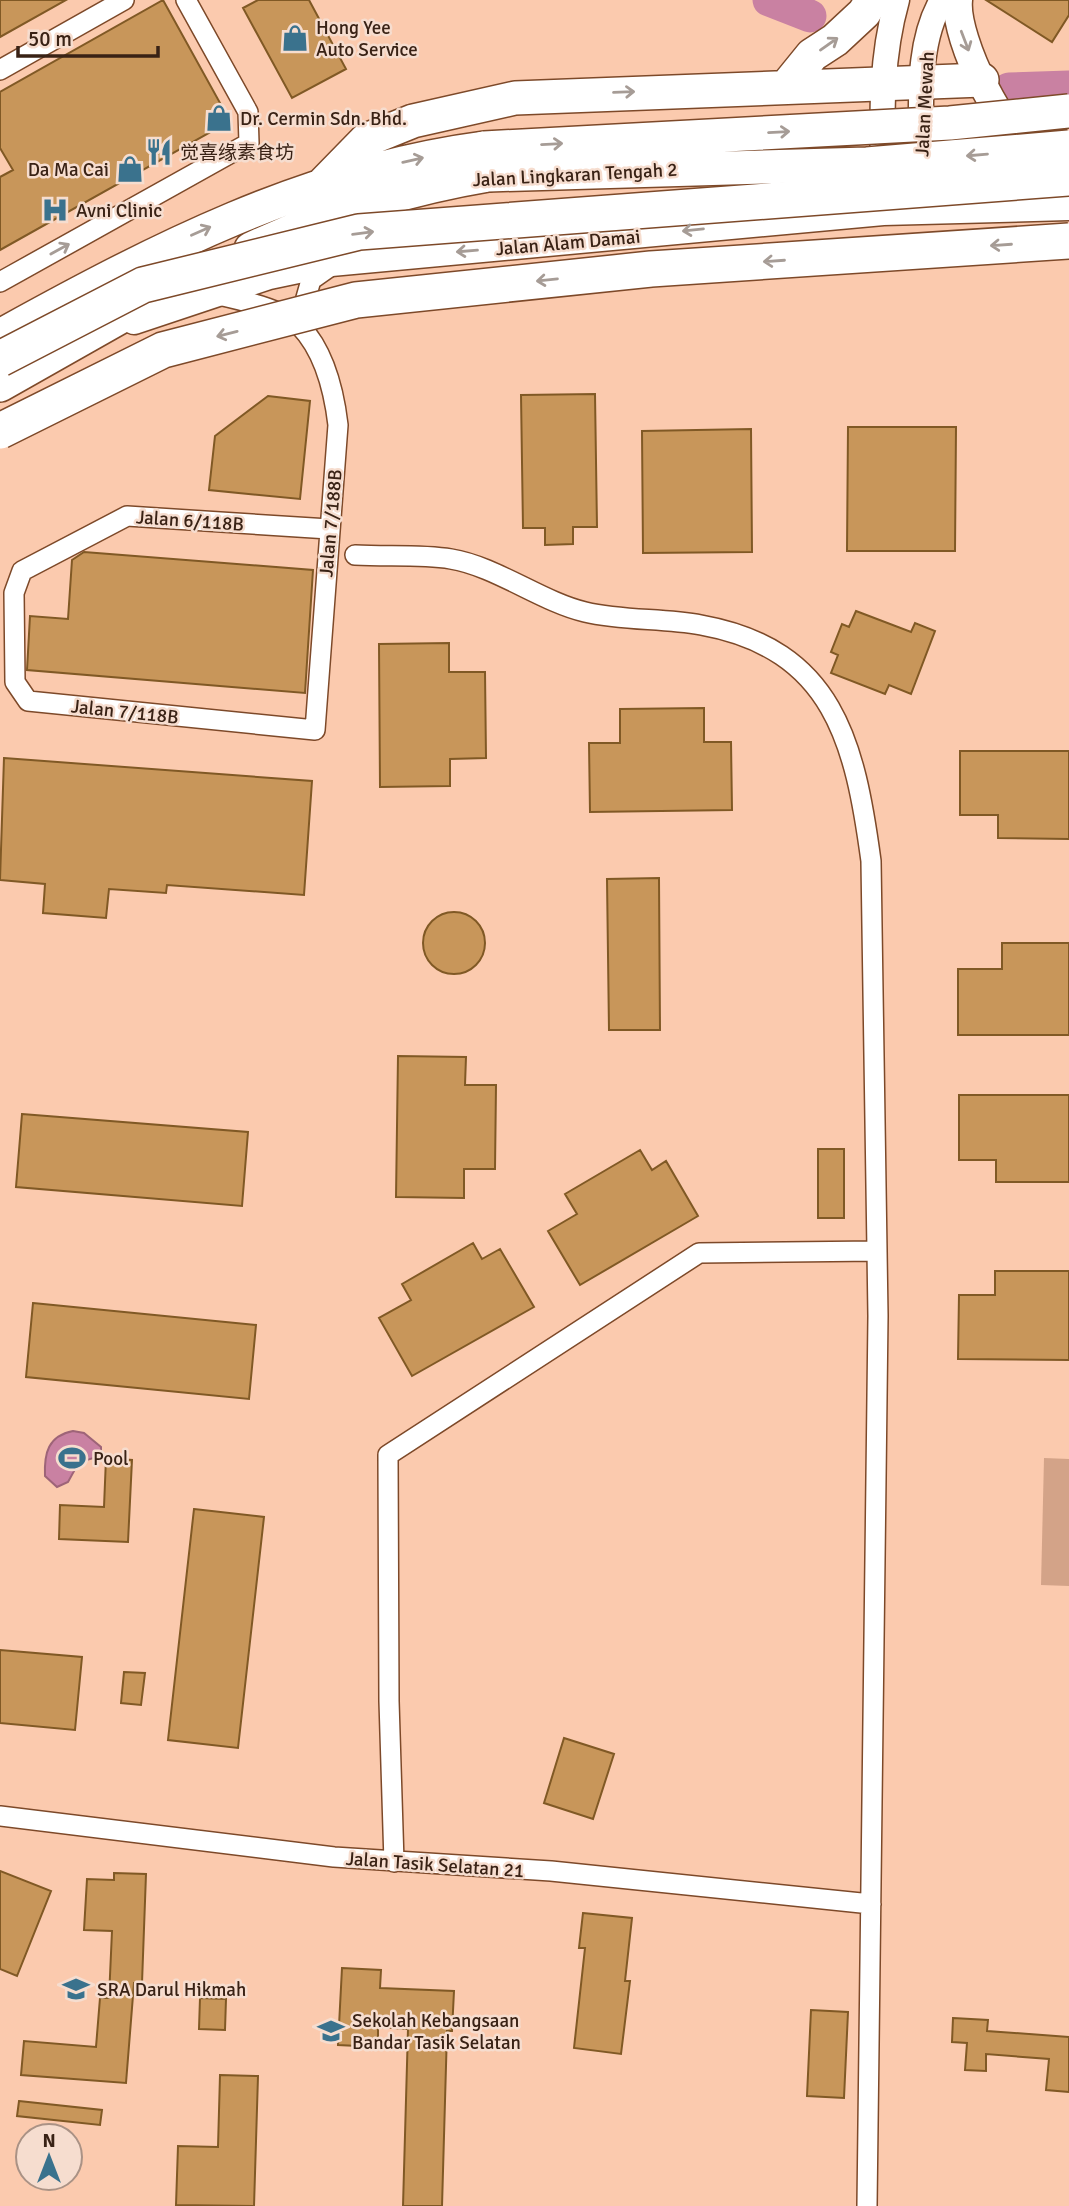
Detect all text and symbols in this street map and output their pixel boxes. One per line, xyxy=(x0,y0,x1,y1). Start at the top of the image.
scale bar xyxy=(18,14,158,58)
place label: Hong Yee Auto Service xyxy=(316,16,418,62)
shop icon: Hong Yee Auto Service xyxy=(280,23,310,53)
text: 50 m xyxy=(28,26,72,52)
one-way arrow xyxy=(960,30,972,52)
one-way arrow xyxy=(819,37,838,51)
street label: Jalan Mewah xyxy=(910,51,940,157)
one-way arrow xyxy=(612,86,635,99)
shop icon: Dr. Cermin Sdn. Bhd. xyxy=(204,103,234,133)
place label: Dr. Cermin Sdn. Bhd. xyxy=(240,107,407,131)
one-way arrow xyxy=(768,125,791,138)
restaurant icon: 觉喜缘素食坊 xyxy=(144,137,174,167)
one-way arrow xyxy=(541,137,563,150)
place label: 觉喜缘素食坊 xyxy=(180,141,294,165)
one-way arrow xyxy=(966,149,988,162)
one-way arrow xyxy=(401,152,424,166)
shop icon: Da Ma Cai xyxy=(115,154,145,184)
place label: Da Ma Cai xyxy=(28,158,109,182)
street label: Jalan Lingkaran Tengah 2 xyxy=(472,158,678,192)
hospital icon: Avni Clinic xyxy=(40,195,70,225)
place label: Avni Clinic xyxy=(76,199,162,223)
one-way arrow xyxy=(190,224,212,237)
one-way arrow xyxy=(683,224,705,237)
street label: Jalan Alam Damai xyxy=(495,225,641,261)
one-way arrow xyxy=(351,226,373,239)
one-way arrow xyxy=(990,239,1013,252)
one-way arrow xyxy=(49,242,69,256)
one-way arrow xyxy=(456,245,479,258)
one-way arrow xyxy=(763,255,786,268)
one-way arrow xyxy=(536,274,559,287)
one-way arrow xyxy=(216,328,239,341)
street label: Jalan 7/188B xyxy=(314,468,348,578)
street label: Jalan 6/118B xyxy=(135,505,245,537)
street label: Jalan 7/118B xyxy=(70,694,180,730)
sports icon: Pool xyxy=(57,1443,87,1473)
place label: Pool xyxy=(93,1447,129,1471)
street label: Jalan Tasik Selatan 21 xyxy=(345,1847,525,1883)
school or university icon: SRA Darul Hikmah xyxy=(61,1974,91,2004)
place label: SRA Darul Hikmah xyxy=(97,1978,246,2002)
place label: Sekolah Kebangsaan Bandar Tasik Selatan xyxy=(352,2009,521,2055)
school or university icon: Sekolah Kebangsaan Bandar Tasik Selatan xyxy=(316,2016,346,2046)
north arrow xyxy=(14,2122,84,2192)
text: N xyxy=(42,2129,56,2153)

